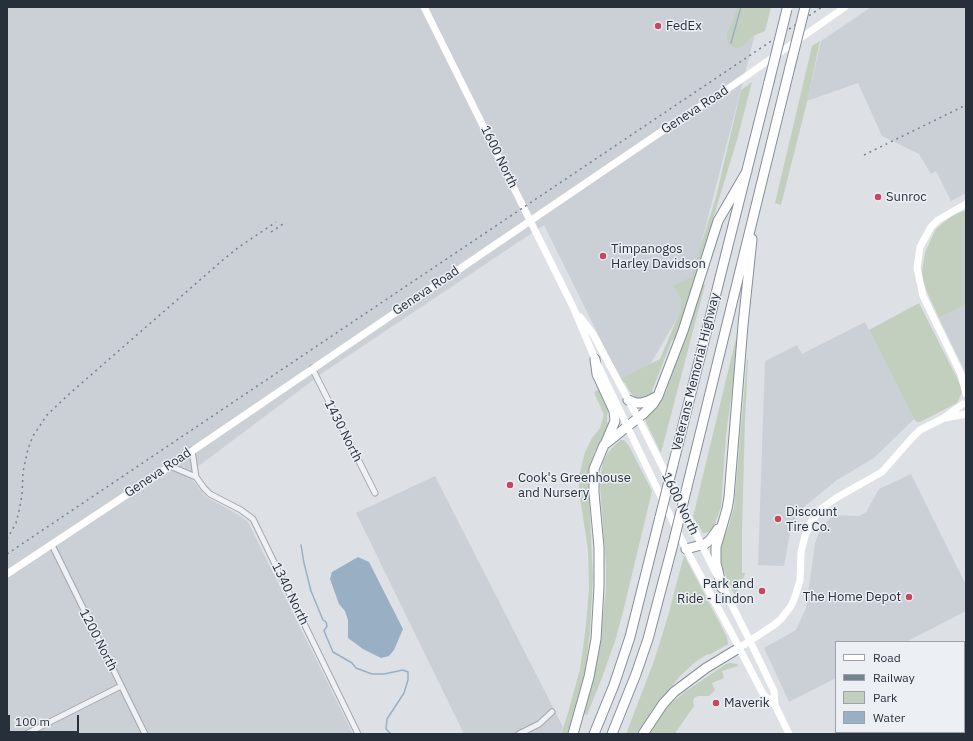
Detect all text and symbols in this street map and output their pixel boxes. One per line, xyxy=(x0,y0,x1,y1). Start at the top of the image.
place label: FedEx xyxy=(666,18,702,34)
marker: FedEx xyxy=(653,21,663,31)
street label: Geneva Road xyxy=(659,83,731,137)
street label: 1600 North xyxy=(477,123,521,191)
place label: Sunroc xyxy=(886,189,927,205)
marker: Sunroc xyxy=(873,192,883,202)
place label: Timpanogos Harley Davidson xyxy=(611,241,706,272)
marker: Timpanogos Harley Davidson xyxy=(598,251,608,261)
street label: Geneva Road xyxy=(390,263,462,319)
street label: Veterans Memorial Highway xyxy=(669,291,723,453)
street label: 1430 North xyxy=(321,397,365,465)
street label: Geneva Road xyxy=(122,445,194,501)
place label: Cook's Greenhouse and Nursery xyxy=(518,470,631,501)
street label: 1600 North xyxy=(658,470,702,538)
marker: Cook's Greenhouse and Nursery xyxy=(505,480,515,490)
place label: Discount Tire Co. xyxy=(786,504,837,535)
marker: Discount Tire Co. xyxy=(773,514,783,524)
street label: 1340 North xyxy=(268,560,312,628)
place label: Park and Ride - Lindon xyxy=(677,576,754,607)
marker: Park and Ride - Lindon xyxy=(757,586,767,596)
place label: The Home Depot xyxy=(803,589,901,605)
marker: The Home Depot xyxy=(904,592,914,602)
street label: 1200 North xyxy=(76,606,120,674)
legend xyxy=(835,641,965,733)
text: Road xyxy=(873,650,901,665)
text: Railway xyxy=(873,670,915,685)
text: Park xyxy=(873,690,897,705)
place label: Maverik xyxy=(724,695,770,711)
marker: Maverik xyxy=(711,698,721,708)
scale bar xyxy=(10,707,81,733)
text: Water xyxy=(873,710,905,725)
text: 100 m xyxy=(15,714,50,729)

